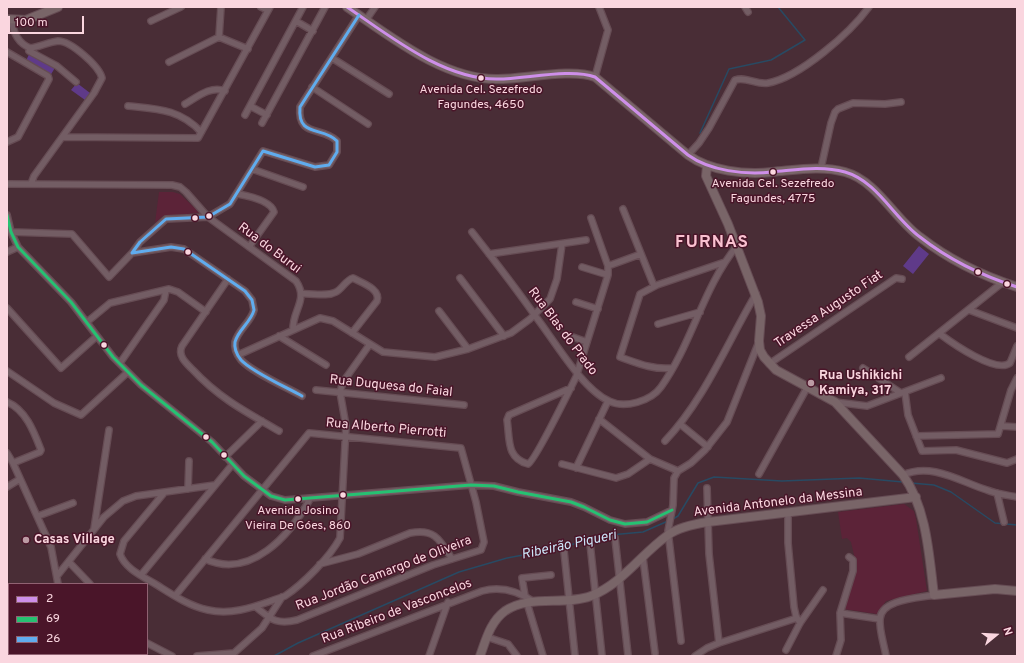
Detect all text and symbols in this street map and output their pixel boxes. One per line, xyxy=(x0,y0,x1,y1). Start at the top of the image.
scale bar xyxy=(10,8,86,34)
text: 100 m xyxy=(15,15,48,31)
marker: Avenida Cel. Sezefredo Fagundes, 4650 xyxy=(476,73,486,83)
place label: Avenida Cel. Sezefredo Fagundes, 4650 xyxy=(420,84,542,112)
marker: Avenida Cel. Sezefredo Fagundes, 4775 xyxy=(768,167,778,177)
place label: Avenida Cel. Sezefredo Fagundes, 4775 xyxy=(712,178,834,206)
unlabelled marker xyxy=(204,211,214,221)
unlabelled marker xyxy=(190,213,200,223)
street label: Rua do Burui xyxy=(234,220,304,278)
district label: FURNAS xyxy=(675,234,749,254)
unlabelled marker xyxy=(183,247,193,257)
unlabelled marker xyxy=(973,267,983,277)
street label: Travessa Augusto Fiat xyxy=(772,268,886,352)
unlabelled marker xyxy=(1002,279,1012,289)
street label: Rua Blas do Prado xyxy=(524,285,600,379)
unlabelled marker xyxy=(99,340,109,350)
place label: Rua Ushikichi Kamiya, 317 xyxy=(819,368,902,399)
street label: Rua Duquesa do Faial xyxy=(329,373,453,401)
marker: Rua Ushikichi Kamiya, 317 xyxy=(806,378,816,388)
street label: Rua Alberto Pierrotti xyxy=(325,416,447,442)
unlabelled marker xyxy=(201,432,211,442)
unlabelled marker xyxy=(219,450,229,460)
street label: Avenida Antonelo da Messina xyxy=(693,485,863,521)
unlabelled marker xyxy=(338,490,348,500)
marker: Avenida Josino Vieira De Góes, 860 xyxy=(293,494,303,504)
place label: Avenida Josino Vieira De Góes, 860 xyxy=(245,505,351,533)
water label: Ribeirão Piqueri xyxy=(520,528,618,564)
place label: Casas Village xyxy=(34,532,115,548)
street label: Rua Jordão Camargo de Oliveira xyxy=(294,533,474,615)
marker: Casas Village xyxy=(21,535,31,545)
street label: Rua Ribeiro de Vasconcelos xyxy=(320,576,474,648)
legend xyxy=(8,583,148,655)
text: 2 xyxy=(46,591,53,607)
text: 69 xyxy=(46,611,60,627)
north arrow xyxy=(976,615,1016,655)
text: N xyxy=(1000,625,1015,637)
text: 26 xyxy=(46,631,61,647)

